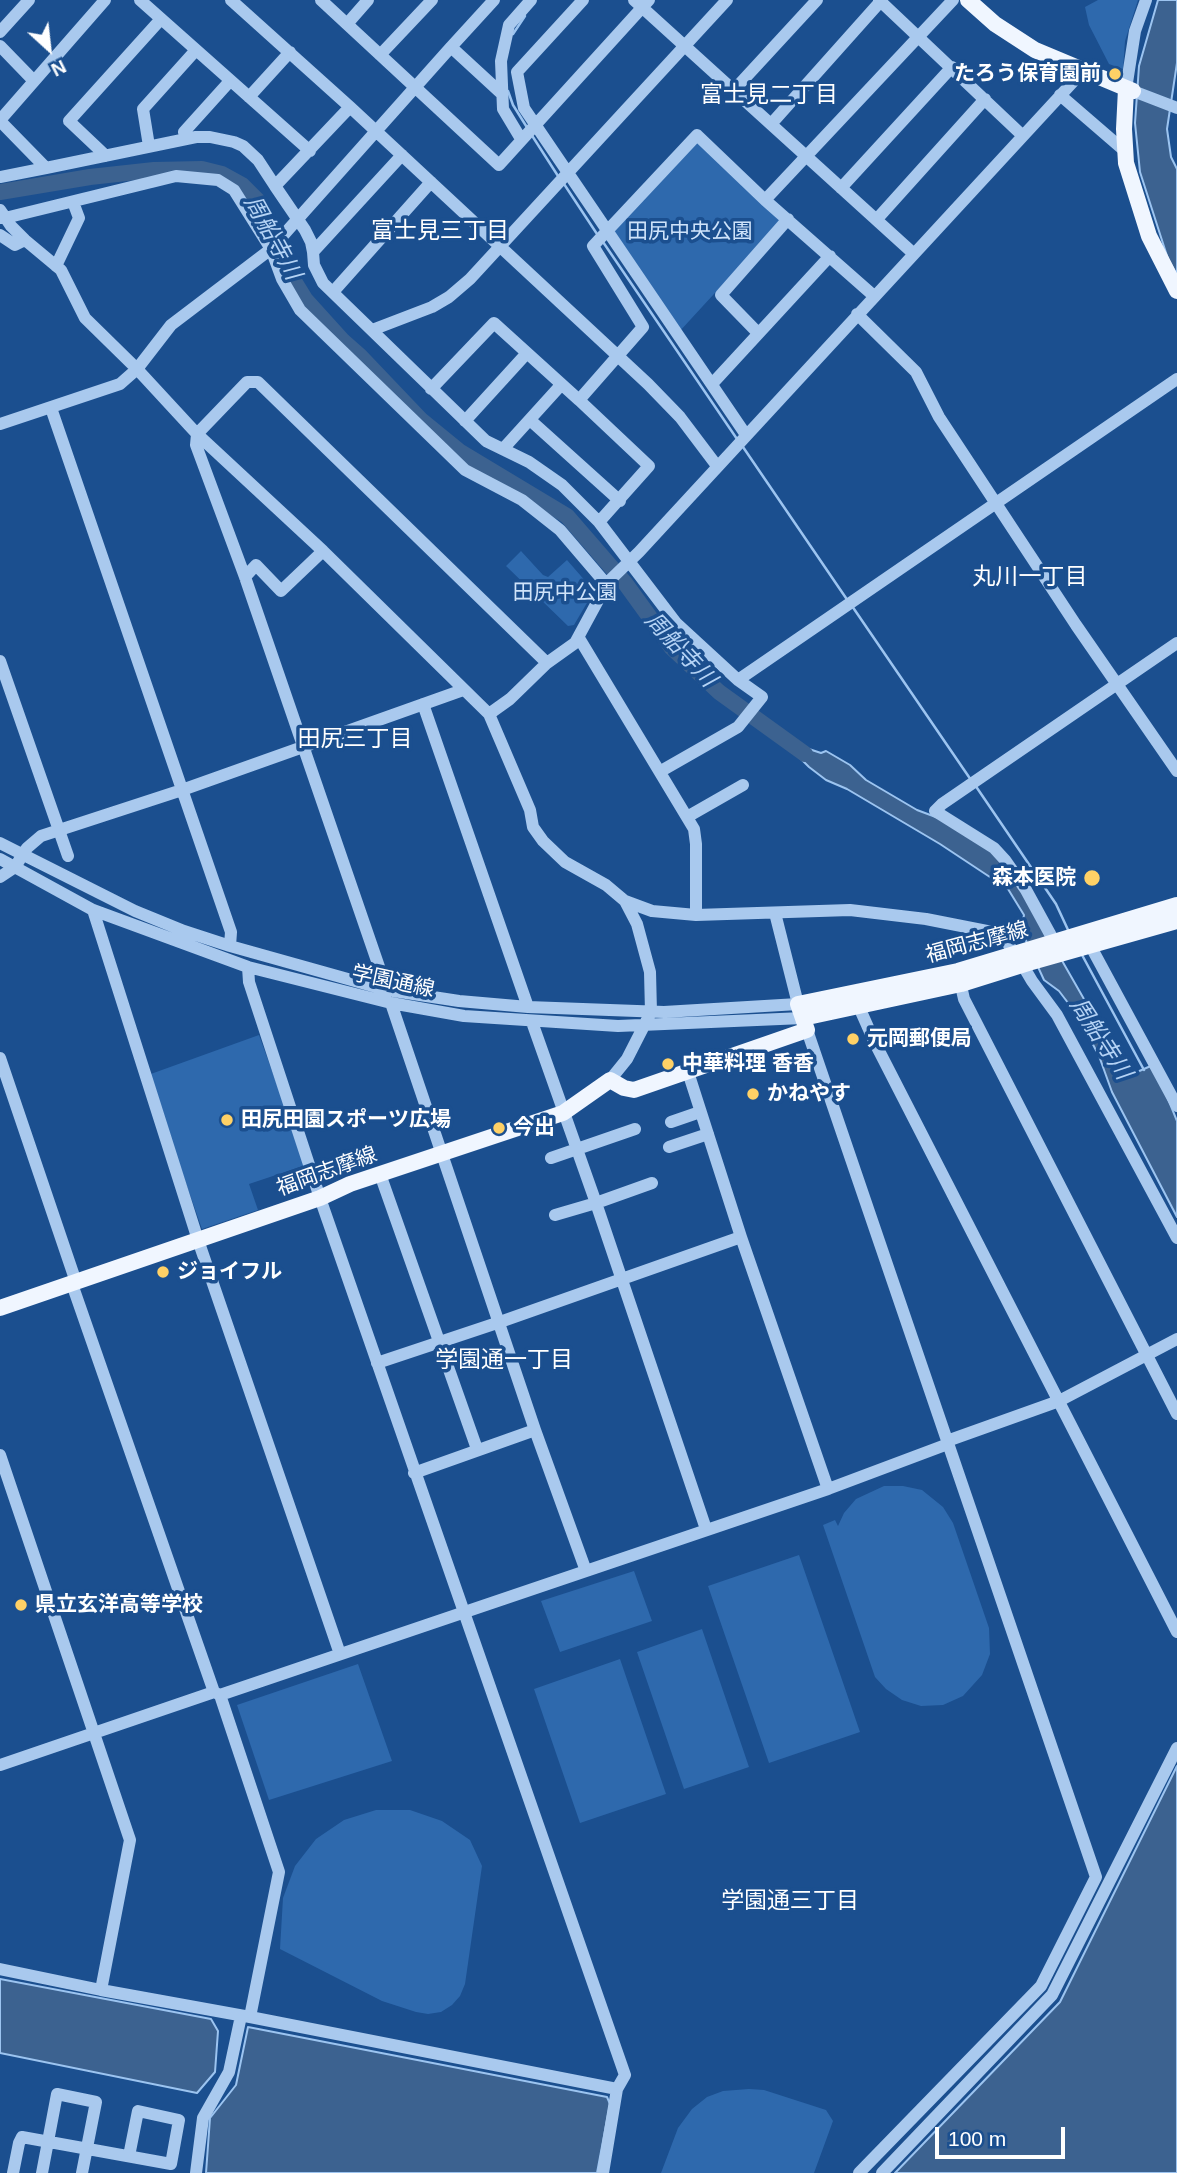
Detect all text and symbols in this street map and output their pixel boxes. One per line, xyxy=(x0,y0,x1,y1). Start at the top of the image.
north arrow xyxy=(14,14,84,84)
text: N xyxy=(48,56,70,81)
place label: たろう保育園前 xyxy=(954,61,1101,87)
marker: たろう保育園前 xyxy=(1107,66,1123,82)
district label: 富士見二丁目 xyxy=(700,82,838,110)
water label: 周船寺川 xyxy=(238,191,306,285)
district label: 富士見三丁目 xyxy=(371,218,509,246)
park label: 田尻中央公園 xyxy=(627,219,753,245)
district label: 丸川一丁目 xyxy=(973,564,1087,592)
park label: 田尻中公園 xyxy=(513,580,617,606)
water label: 周船寺川 xyxy=(639,607,721,693)
district label: 田尻三丁目 xyxy=(298,726,412,754)
place label: 森本医院 xyxy=(992,865,1076,891)
marker: 森本医院 xyxy=(1082,868,1102,888)
street label: 福岡志摩線 xyxy=(923,917,1031,969)
street label: 学園通線 xyxy=(349,961,437,1003)
water label: 周船寺川 xyxy=(1063,993,1137,1085)
place label: 元岡郵便局 xyxy=(867,1026,972,1052)
marker: 元岡郵便局 xyxy=(845,1031,861,1047)
place label: 中華料理 香香 xyxy=(682,1051,814,1077)
marker: 中華料理 香香 xyxy=(660,1056,676,1072)
place label: かねやす xyxy=(767,1081,851,1107)
marker: かねやす xyxy=(745,1086,761,1102)
place label: 田尻田園スポーツ広場 xyxy=(241,1107,451,1133)
marker: 田尻田園スポーツ広場 xyxy=(219,1112,235,1128)
place label: 今出 xyxy=(513,1115,555,1141)
marker: 今出 xyxy=(491,1120,507,1136)
street label: 福岡志摩線 xyxy=(273,1142,381,1202)
place label: ジョイフル xyxy=(177,1259,282,1285)
marker: ジョイフル xyxy=(155,1264,171,1280)
district label: 学園通一丁目 xyxy=(435,1347,573,1375)
place label: 県立玄洋高等学校 xyxy=(35,1592,203,1618)
marker: 県立玄洋高等学校 xyxy=(13,1597,29,1613)
district label: 学園通三丁目 xyxy=(721,1888,859,1916)
scale bar xyxy=(939,2114,1068,2158)
text: 100 m xyxy=(948,2127,1006,2150)

